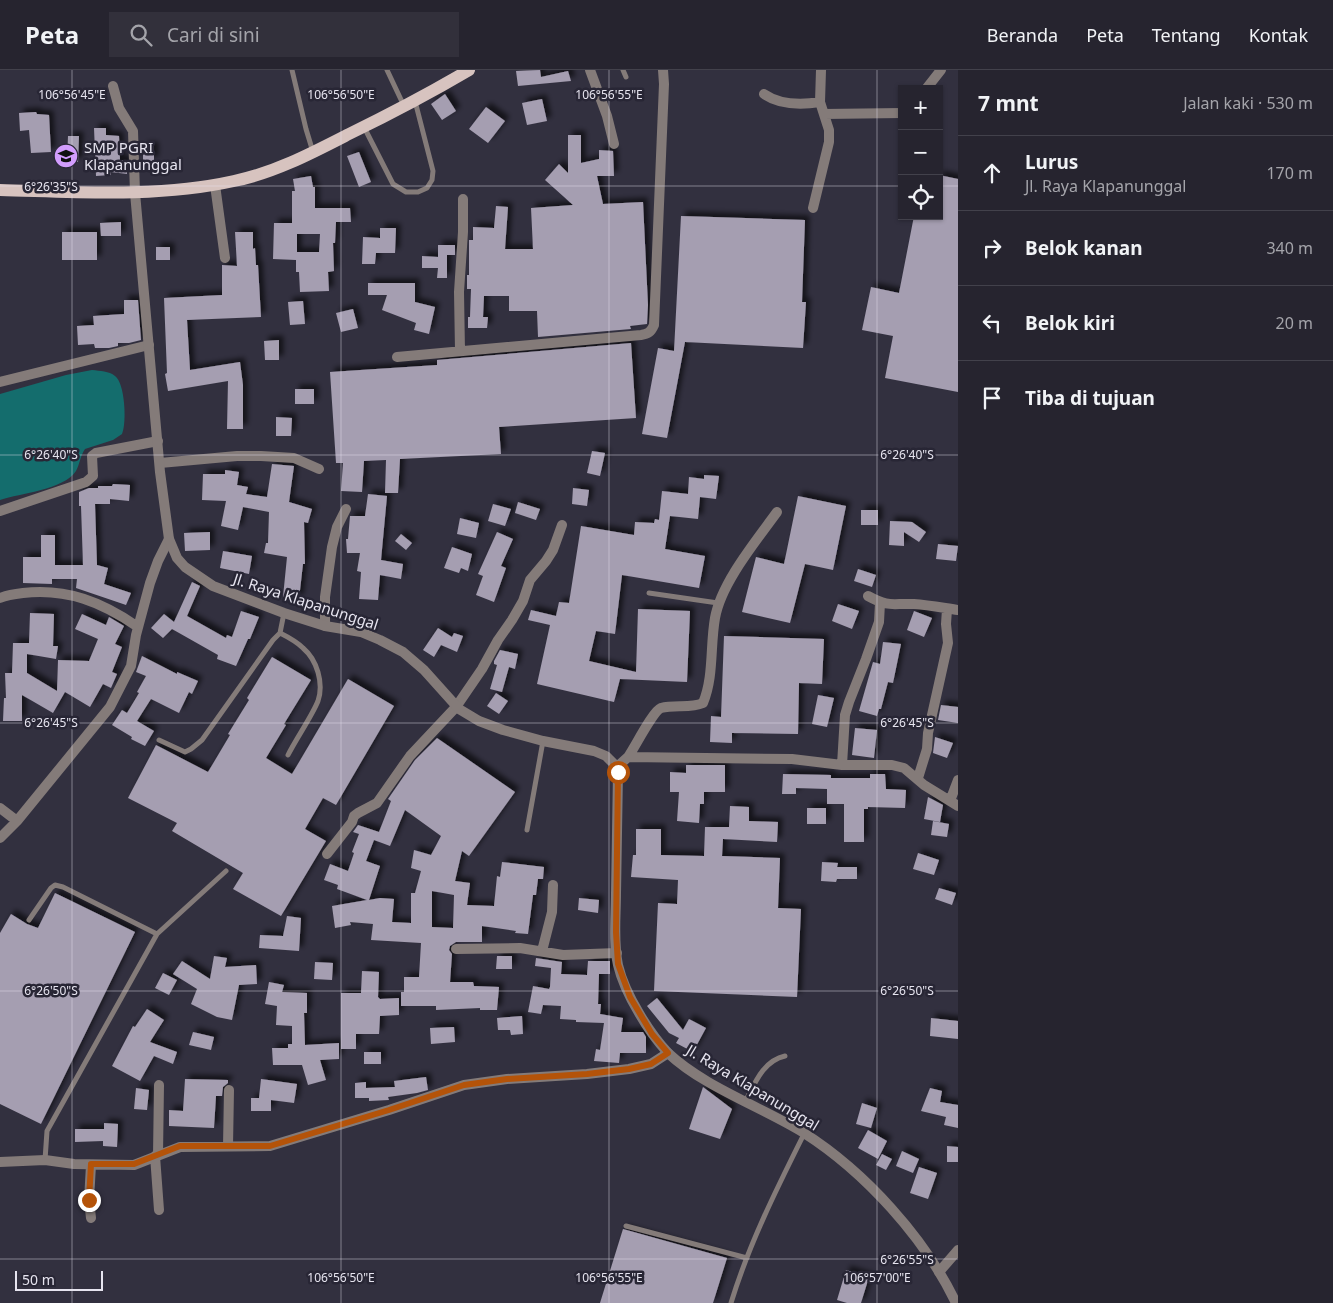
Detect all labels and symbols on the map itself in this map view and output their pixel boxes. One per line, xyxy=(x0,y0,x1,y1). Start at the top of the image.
text: 106°56'45"E xyxy=(38,86,106,103)
text: 106°56'50"E xyxy=(307,86,375,103)
text: 106°56'55"E xyxy=(575,86,643,103)
place label: SMP PGRI Klapanunggal xyxy=(84,137,182,174)
school or university icon: SMP PGRI Klapanunggal xyxy=(53,143,79,169)
text: 6°26'35"S xyxy=(24,178,78,195)
text: 6°26'40"S xyxy=(24,446,78,463)
text: 6°26'40"S xyxy=(880,446,934,463)
street label: Jl. Raya Klapanunggal xyxy=(229,567,381,634)
text: 6°26'45"S xyxy=(24,714,78,731)
text: 6°26'45"S xyxy=(880,714,934,731)
route start xyxy=(607,761,630,784)
text: 6°26'50"S xyxy=(24,982,78,999)
text: 6°26'50"S xyxy=(880,982,934,999)
street label: Jl. Raya Klapanunggal xyxy=(681,1038,823,1135)
route end xyxy=(78,1189,101,1212)
text: 6°26'55"S xyxy=(880,1251,934,1268)
scale bar xyxy=(15,1268,102,1291)
text: 106°56'50"E xyxy=(307,1269,375,1286)
text: 106°56'55"E xyxy=(575,1269,643,1286)
text: 106°57'00"E xyxy=(843,1269,911,1286)

